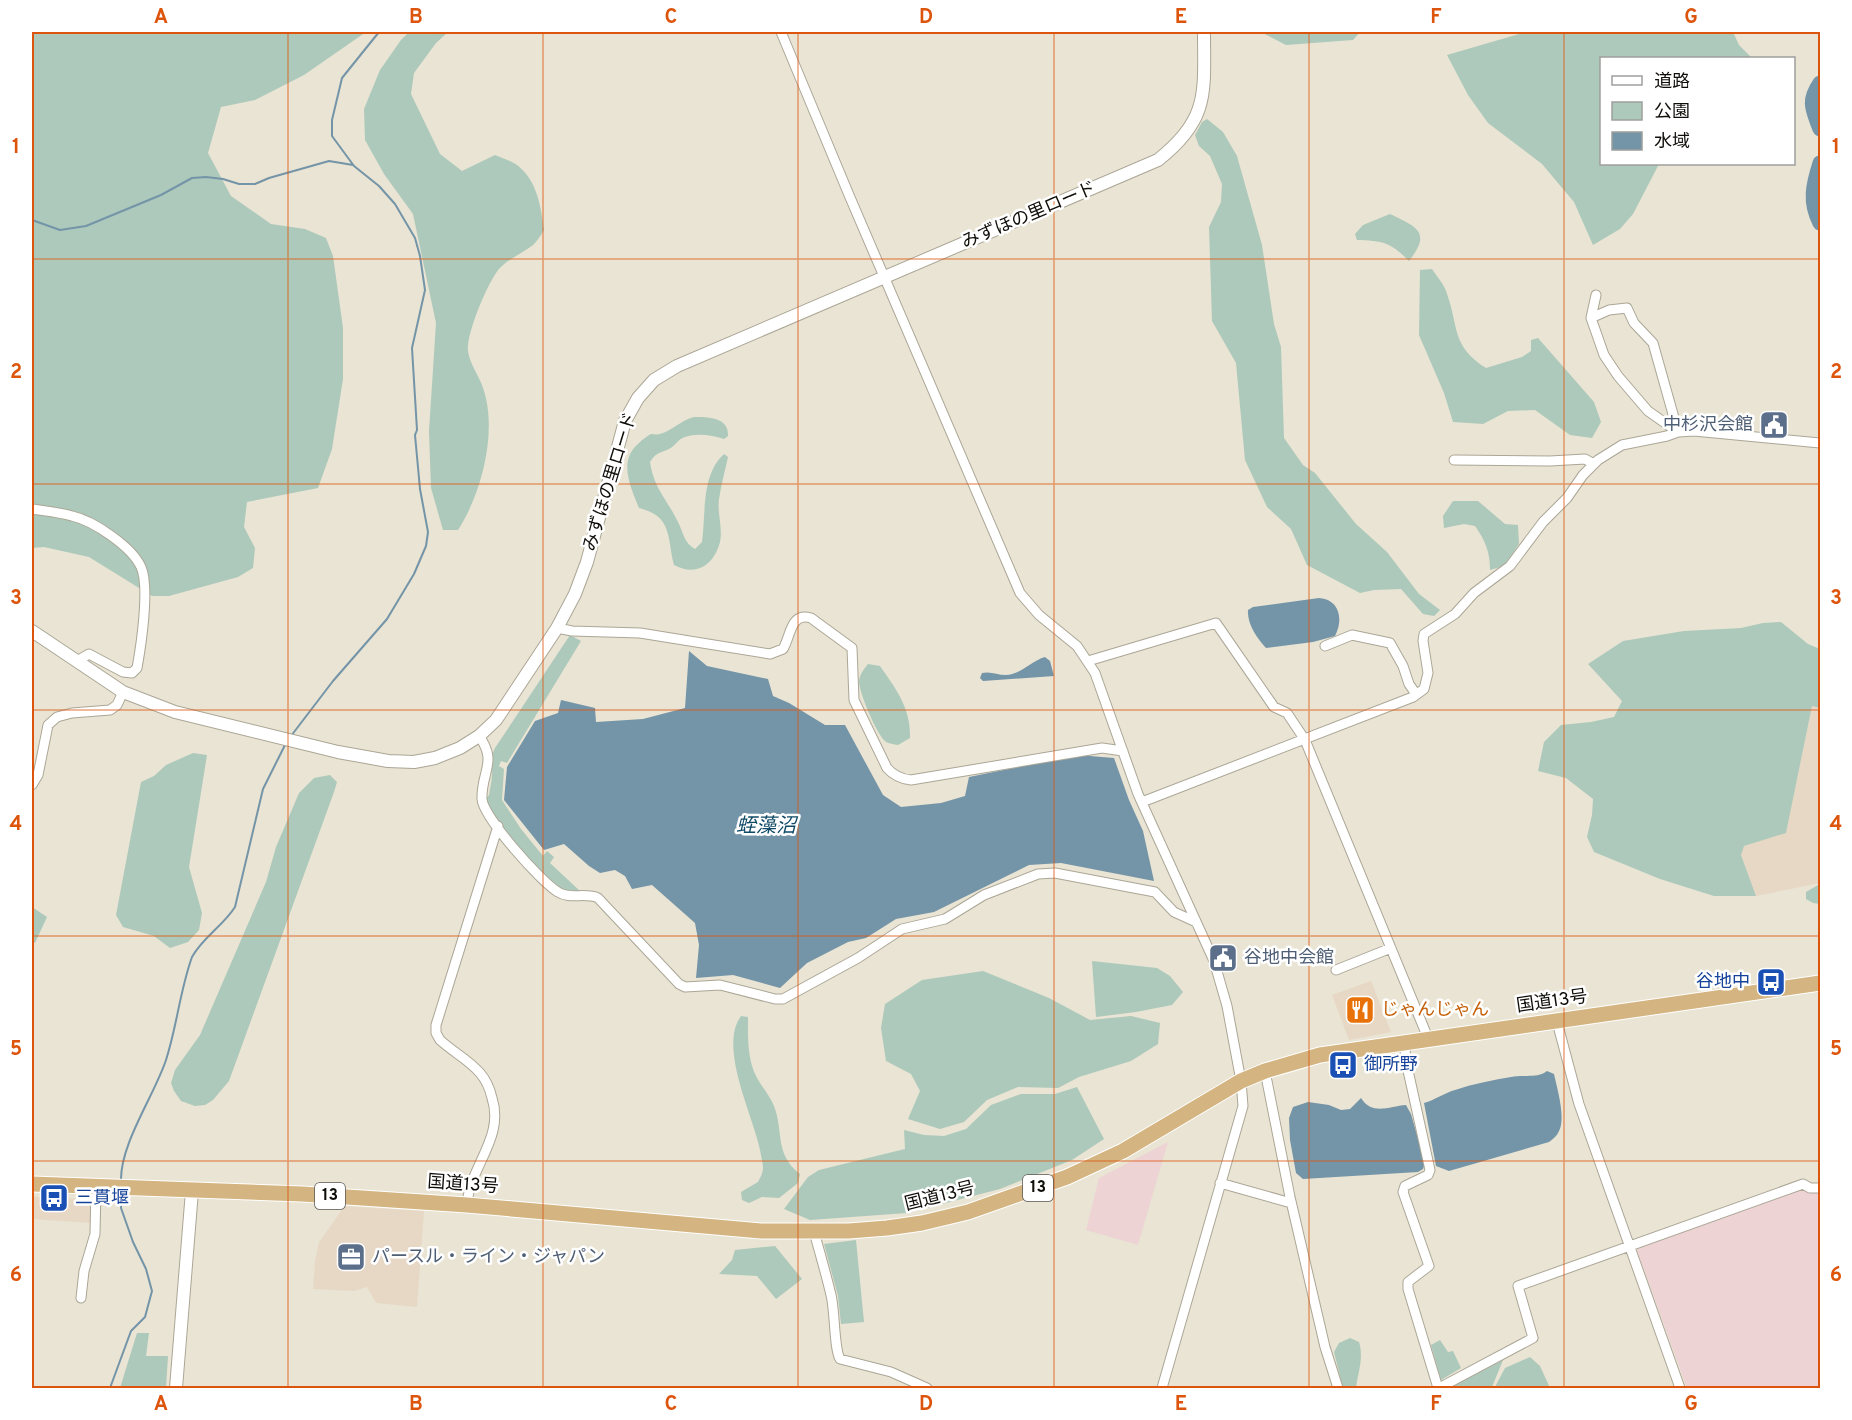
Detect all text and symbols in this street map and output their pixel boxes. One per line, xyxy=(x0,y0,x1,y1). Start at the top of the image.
text: A xyxy=(154,5,168,31)
text: B xyxy=(409,5,423,31)
text: C xyxy=(665,5,677,31)
text: D xyxy=(919,5,933,31)
text: E xyxy=(1175,5,1187,31)
text: F xyxy=(1430,5,1442,31)
text: G xyxy=(1684,5,1698,31)
legend xyxy=(1600,57,1795,165)
text: 道路 xyxy=(1654,71,1690,94)
text: 公園 xyxy=(1654,101,1690,124)
text: 水域 xyxy=(1654,131,1690,154)
text: 1 xyxy=(12,135,20,161)
text: 1 xyxy=(1832,135,1840,161)
street label: みずほの里ロード xyxy=(958,177,1100,255)
text: 2 xyxy=(10,360,22,386)
text: 2 xyxy=(1830,360,1842,386)
public building icon: 中杉沢会館 xyxy=(1758,409,1790,441)
street label: みずほの里ロード xyxy=(579,410,643,554)
place label: 中杉沢会館 xyxy=(1663,414,1753,437)
text: 3 xyxy=(10,586,22,612)
text: 3 xyxy=(1830,586,1842,612)
text: 4 xyxy=(10,812,22,838)
text: 4 xyxy=(1830,812,1842,838)
water label: 蛭藻沼 xyxy=(736,814,799,840)
public building icon: 谷地中会館 xyxy=(1207,942,1239,974)
place label: 谷地中会館 xyxy=(1244,947,1334,970)
bus stop icon: 谷地中 xyxy=(1755,966,1787,998)
place label: 谷地中 xyxy=(1696,971,1750,994)
street label: 国道13号 xyxy=(1515,986,1589,1018)
restaurant icon: じゃんじゃん xyxy=(1344,994,1376,1026)
place label: じゃんじゃん xyxy=(1381,999,1489,1022)
text: 5 xyxy=(10,1037,22,1063)
text: 5 xyxy=(1830,1037,1842,1063)
bus stop icon: 御所野 xyxy=(1327,1049,1359,1081)
place label: 御所野 xyxy=(1364,1054,1418,1077)
street label: 国道13号 xyxy=(427,1171,499,1199)
road number: 13 xyxy=(1023,1175,1053,1201)
street label: 国道13号 xyxy=(902,1177,978,1217)
bus stop icon: 三貫堰 xyxy=(38,1182,70,1214)
road number: 13 xyxy=(315,1183,345,1209)
place label: 三貫堰 xyxy=(75,1187,129,1210)
office icon: パースル・ライン・ジャパン xyxy=(335,1241,367,1273)
place label: パースル・ライン・ジャパン xyxy=(372,1246,605,1269)
text: 6 xyxy=(10,1263,22,1289)
text: 6 xyxy=(1830,1263,1842,1289)
text: A xyxy=(154,1392,168,1418)
text: B xyxy=(409,1392,423,1418)
text: C xyxy=(665,1392,677,1418)
text: D xyxy=(919,1392,933,1418)
text: E xyxy=(1175,1392,1187,1418)
text: F xyxy=(1430,1392,1442,1418)
text: G xyxy=(1684,1392,1698,1418)

